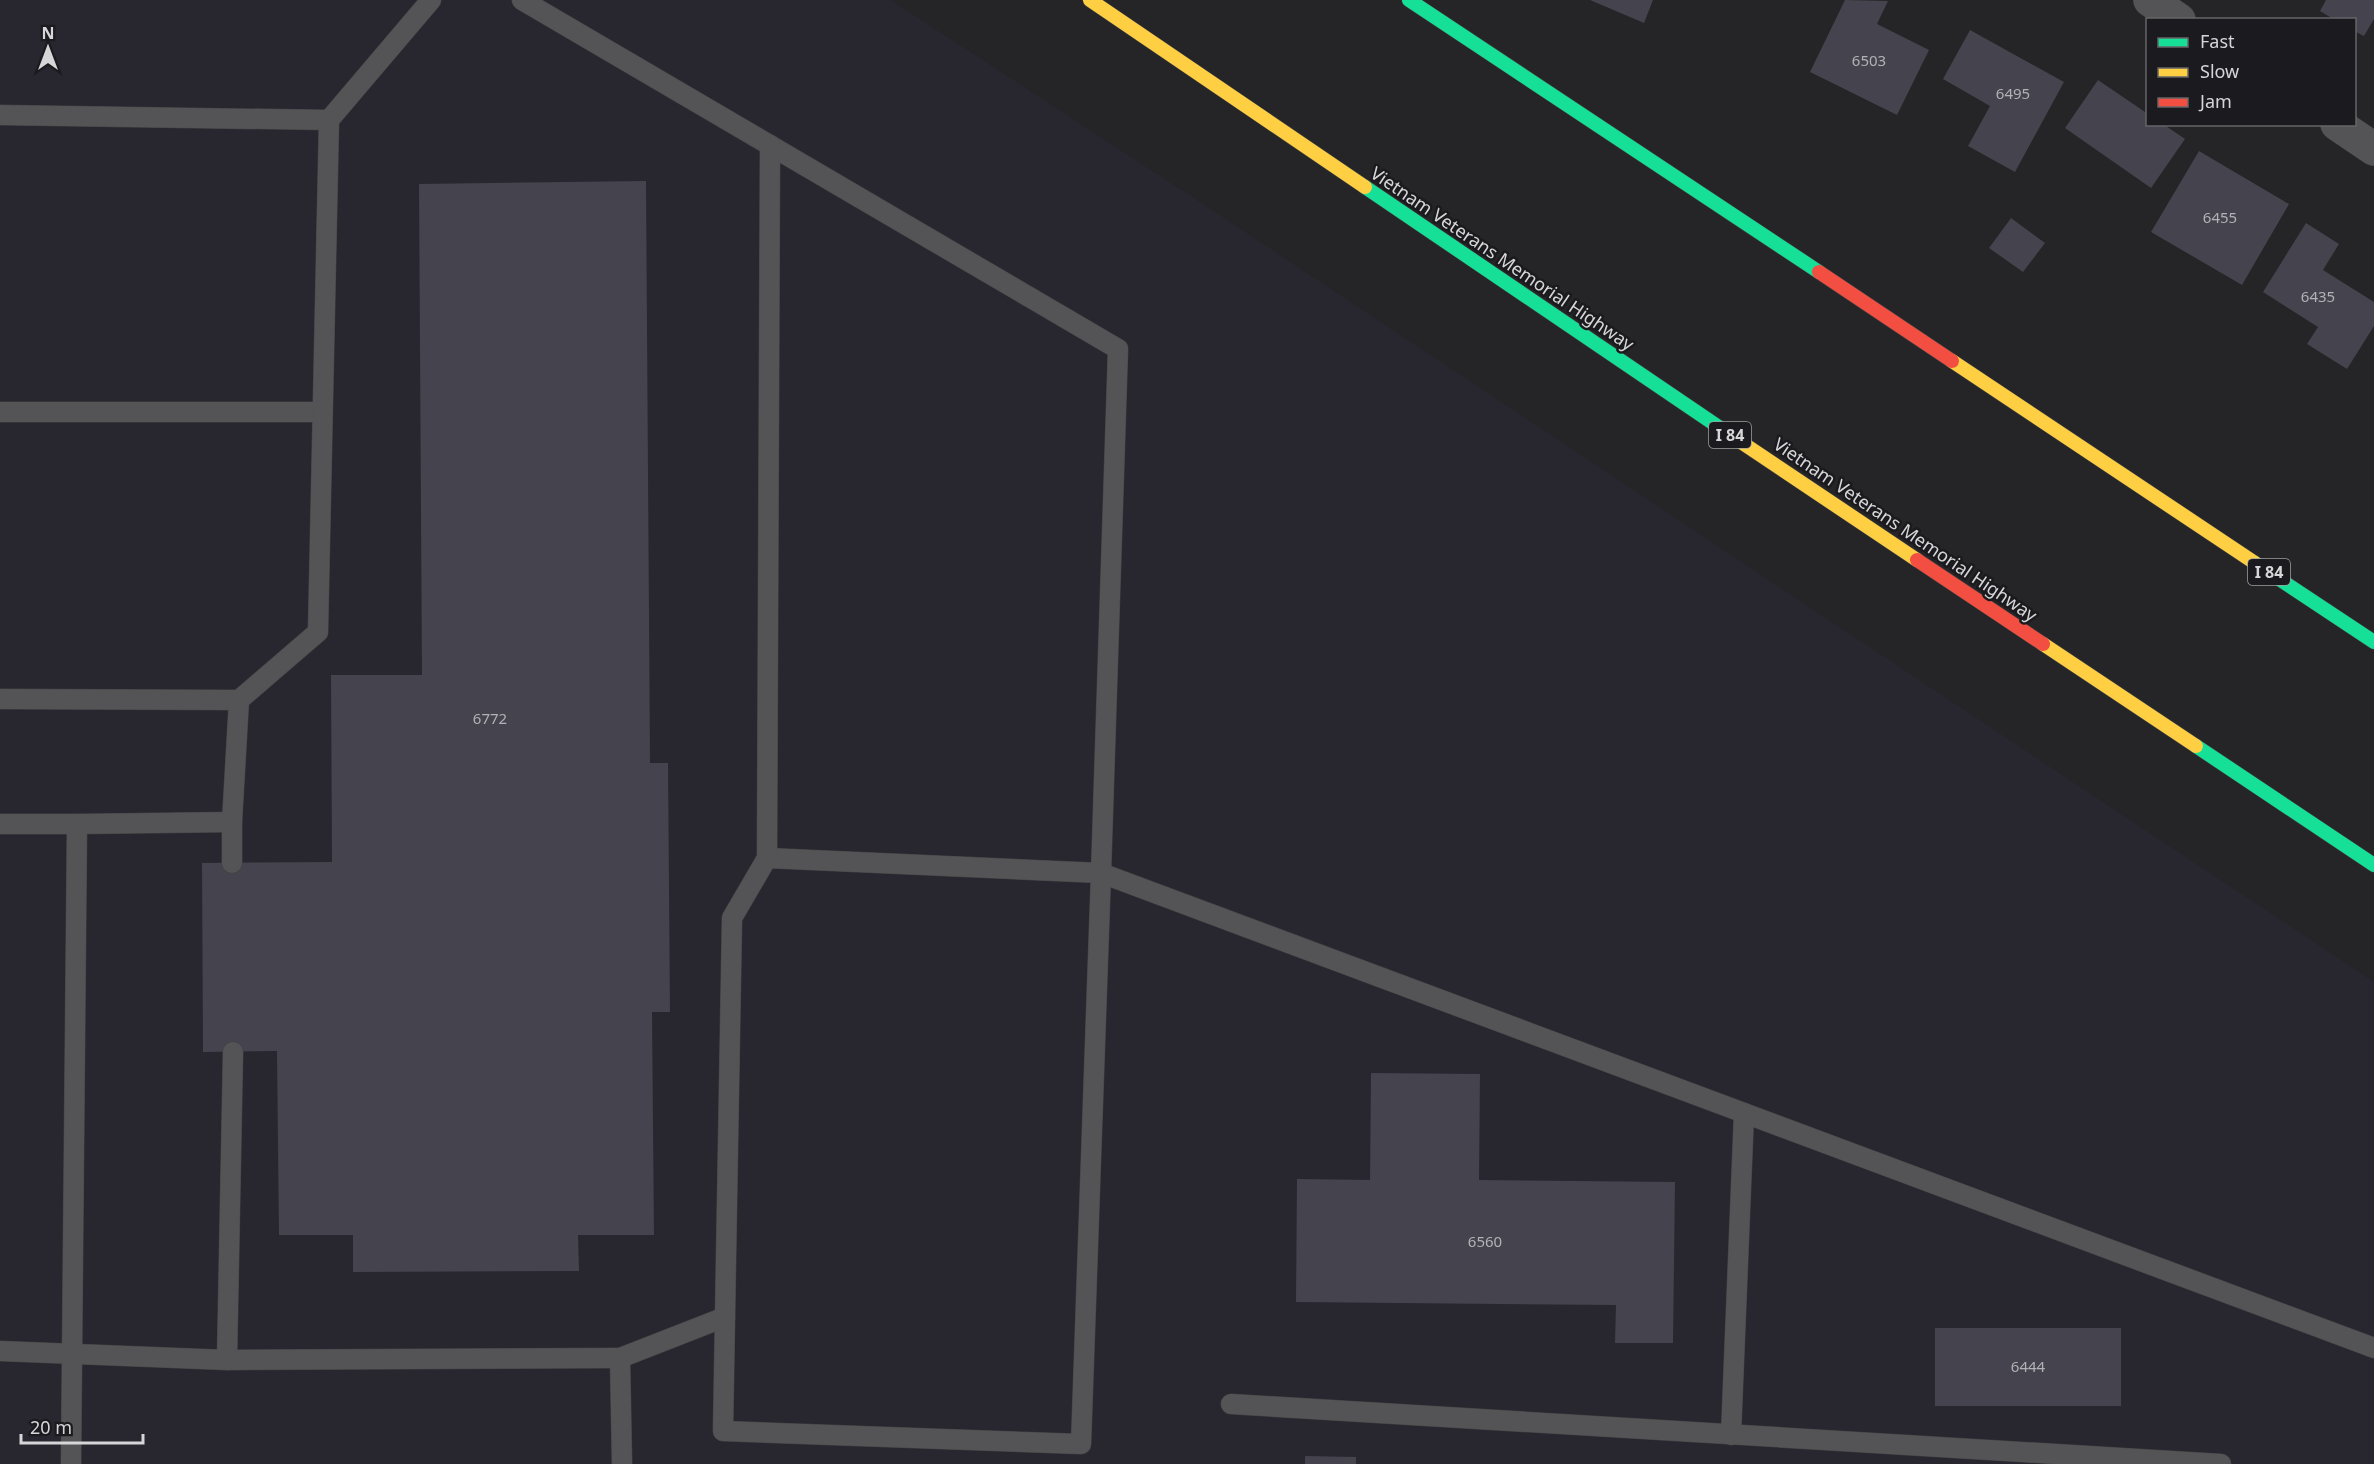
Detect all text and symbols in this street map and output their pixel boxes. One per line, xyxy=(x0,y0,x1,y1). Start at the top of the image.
north arrow xyxy=(18,18,78,78)
legend xyxy=(2146,18,2356,126)
text: N xyxy=(41,22,55,44)
text: Fast xyxy=(2200,29,2235,53)
house number: 6503 xyxy=(1852,50,1886,70)
text: Slow xyxy=(2200,59,2239,83)
house number: 6495 xyxy=(1996,83,2030,103)
text: Jam xyxy=(2198,89,2232,113)
street label: Vietnam Veterans Memorial Highway xyxy=(1366,161,1640,356)
house number: 6455 xyxy=(2203,207,2237,227)
house number: 6435 xyxy=(2301,286,2335,306)
road number: I 84 xyxy=(1709,422,1751,448)
street label: Vietnam Veterans Memorial Highway xyxy=(1769,432,2043,627)
road number: I 84 xyxy=(2248,559,2290,585)
house number: 6772 xyxy=(473,708,507,728)
house number: 6560 xyxy=(1468,1231,1502,1251)
house number: 6444 xyxy=(2011,1356,2046,1376)
scale bar xyxy=(21,1407,142,1445)
text: 20 m xyxy=(30,1415,72,1439)

